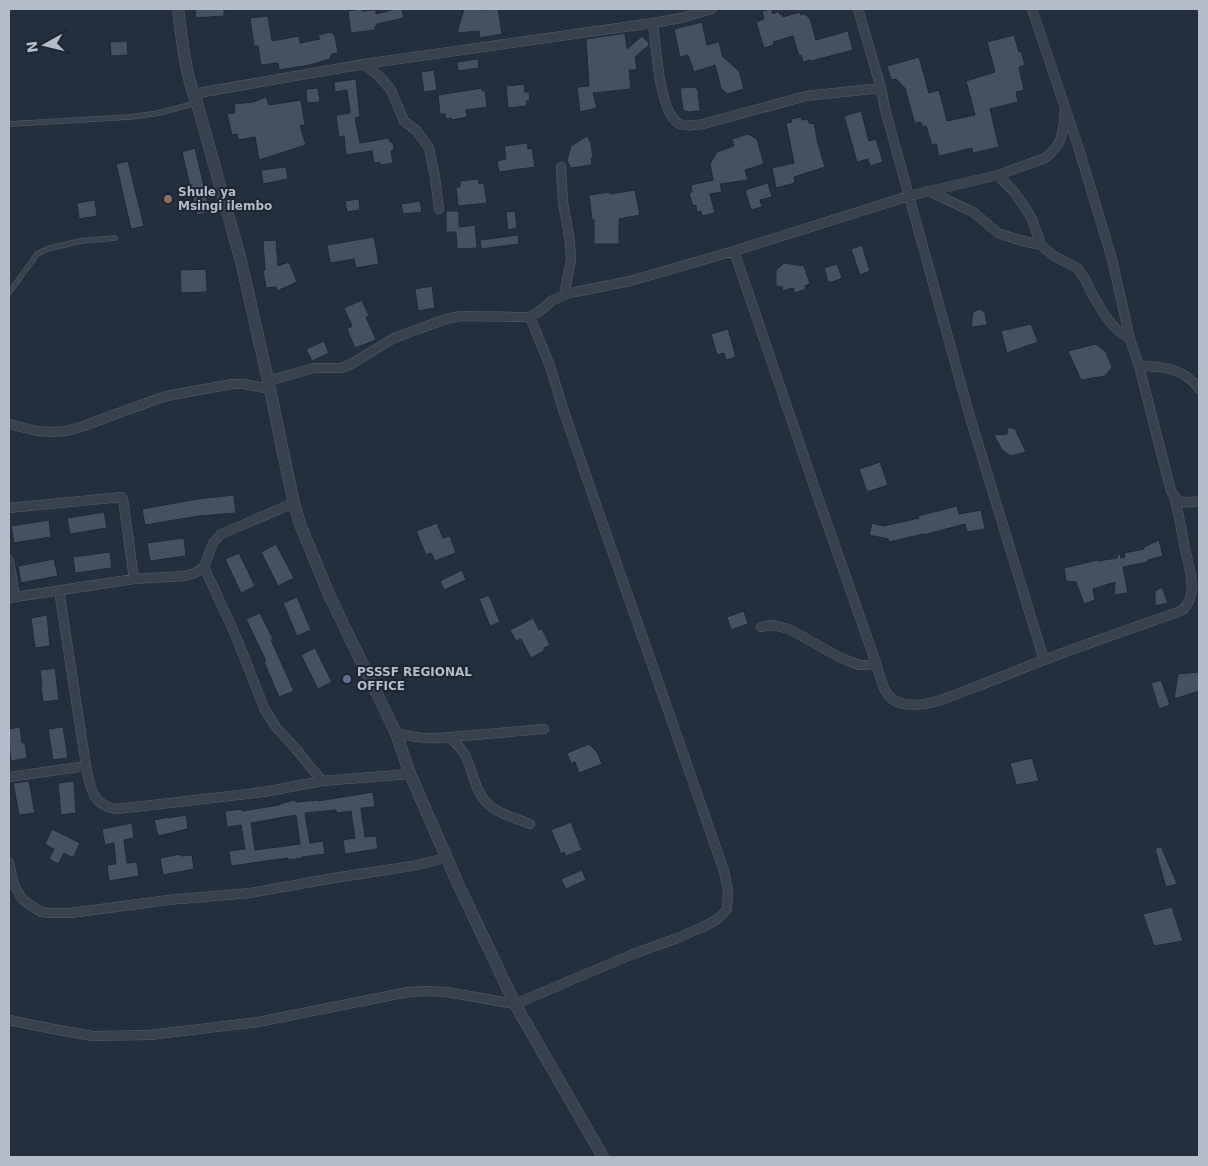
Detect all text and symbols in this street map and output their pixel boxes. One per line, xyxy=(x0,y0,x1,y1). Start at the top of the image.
north arrow xyxy=(20,20,70,70)
text: N xyxy=(23,40,41,54)
place label: Shule ya Msingi ilembo xyxy=(178,185,272,213)
marker: Shule ya Msingi ilembo xyxy=(162,193,174,205)
place label: PSSSF REGIONAL OFFICE xyxy=(357,665,472,693)
marker: PSSSF REGIONAL OFFICE xyxy=(341,673,353,685)

